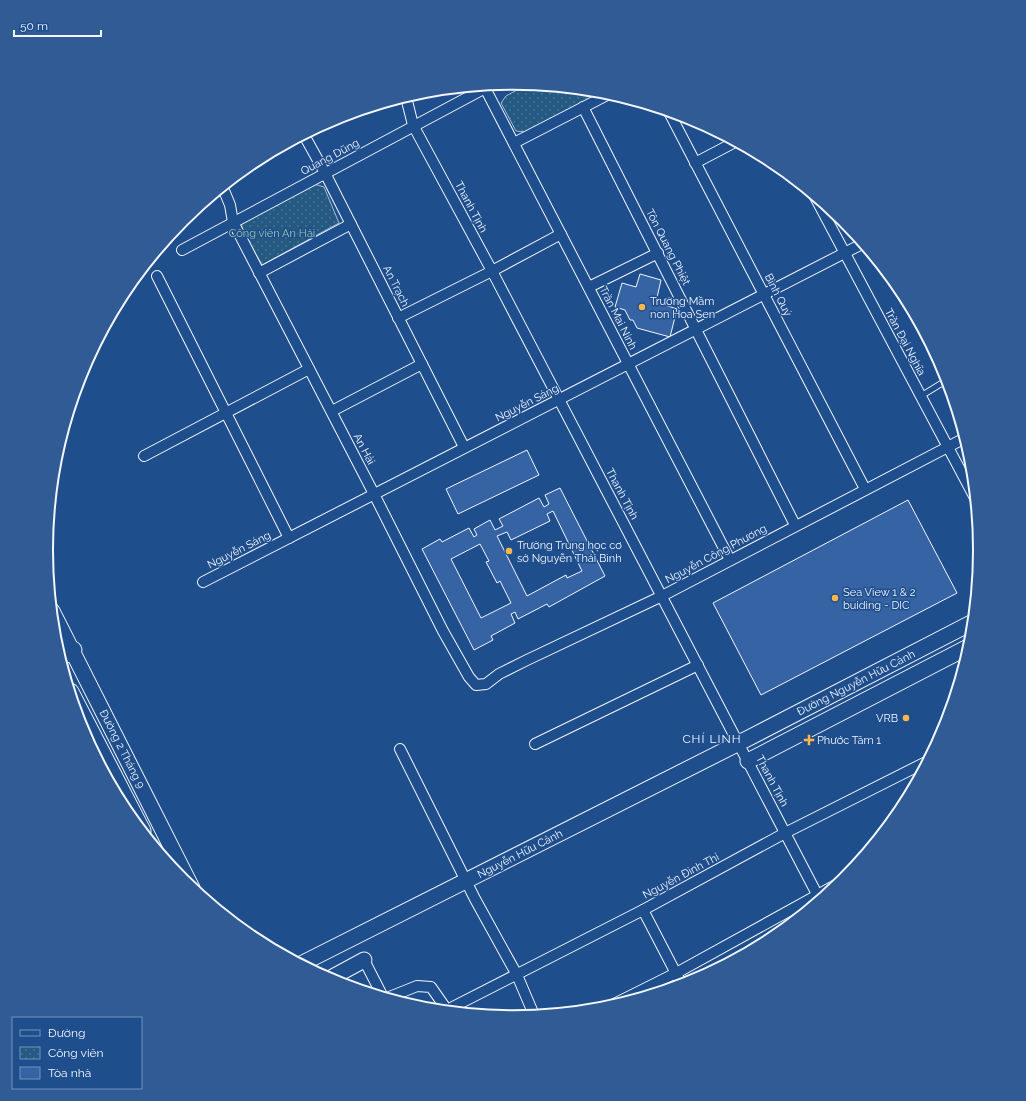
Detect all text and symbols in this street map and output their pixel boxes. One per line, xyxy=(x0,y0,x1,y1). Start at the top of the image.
scale bar xyxy=(14,12,101,38)
text: 50 m xyxy=(20,19,48,33)
street label: Quang Dũng xyxy=(299,136,361,178)
street label: Thanh Tịnh xyxy=(452,179,490,235)
street label: Tôn Quang Phiệt xyxy=(643,207,693,288)
park label: Công viên An Hải xyxy=(229,227,315,240)
street label: An Trạch xyxy=(380,263,412,309)
street label: Bình Quý xyxy=(762,272,794,319)
street label: Trần Mai Ninh xyxy=(596,284,640,352)
place label: Trường Mầm non Hoa Sen xyxy=(650,295,715,321)
marker: Trường Mầm non Hoa Sen xyxy=(637,302,647,312)
street label: Trần Đại Nghĩa xyxy=(882,306,928,378)
street label: Nguyễn Sáng xyxy=(493,381,561,425)
street label: An Hải xyxy=(350,431,378,467)
street label: Thanh Tịnh xyxy=(603,466,641,522)
street label: Nguyễn Công Phương xyxy=(663,522,769,586)
street label: Nguyễn Sáng xyxy=(205,528,273,572)
place label: Trường Trung học cơ sở Nguyễn Thái Bình xyxy=(517,539,622,565)
marker: Trường Trung học cơ sở Nguyễn Thái Bình xyxy=(504,546,514,556)
place label: Sea View 1 & 2 buiding - DIC xyxy=(843,586,916,612)
marker: Sea View 1 & 2 buiding - DIC xyxy=(830,593,840,603)
street label: Đường Nguyễn Hữu Cảnh xyxy=(795,648,917,718)
street label: Đường 2 Tháng 9 xyxy=(96,707,148,791)
place label: VRB xyxy=(876,712,898,725)
marker: VRB xyxy=(901,713,911,723)
district label: CHÍ LINH xyxy=(682,732,742,746)
place label: Phước Tâm 1 xyxy=(817,734,881,747)
marker: Phước Tâm 1 xyxy=(804,735,814,745)
street label: Thanh Tịnh xyxy=(753,753,791,809)
street label: Nguyễn Hữu Cảnh xyxy=(475,827,565,881)
street label: Nguyễn Đình Thi xyxy=(641,850,721,902)
legend xyxy=(12,1017,142,1089)
text: Đường xyxy=(48,1026,85,1040)
text: Công viên xyxy=(48,1046,104,1060)
text: Tòa nhà xyxy=(48,1066,91,1080)

